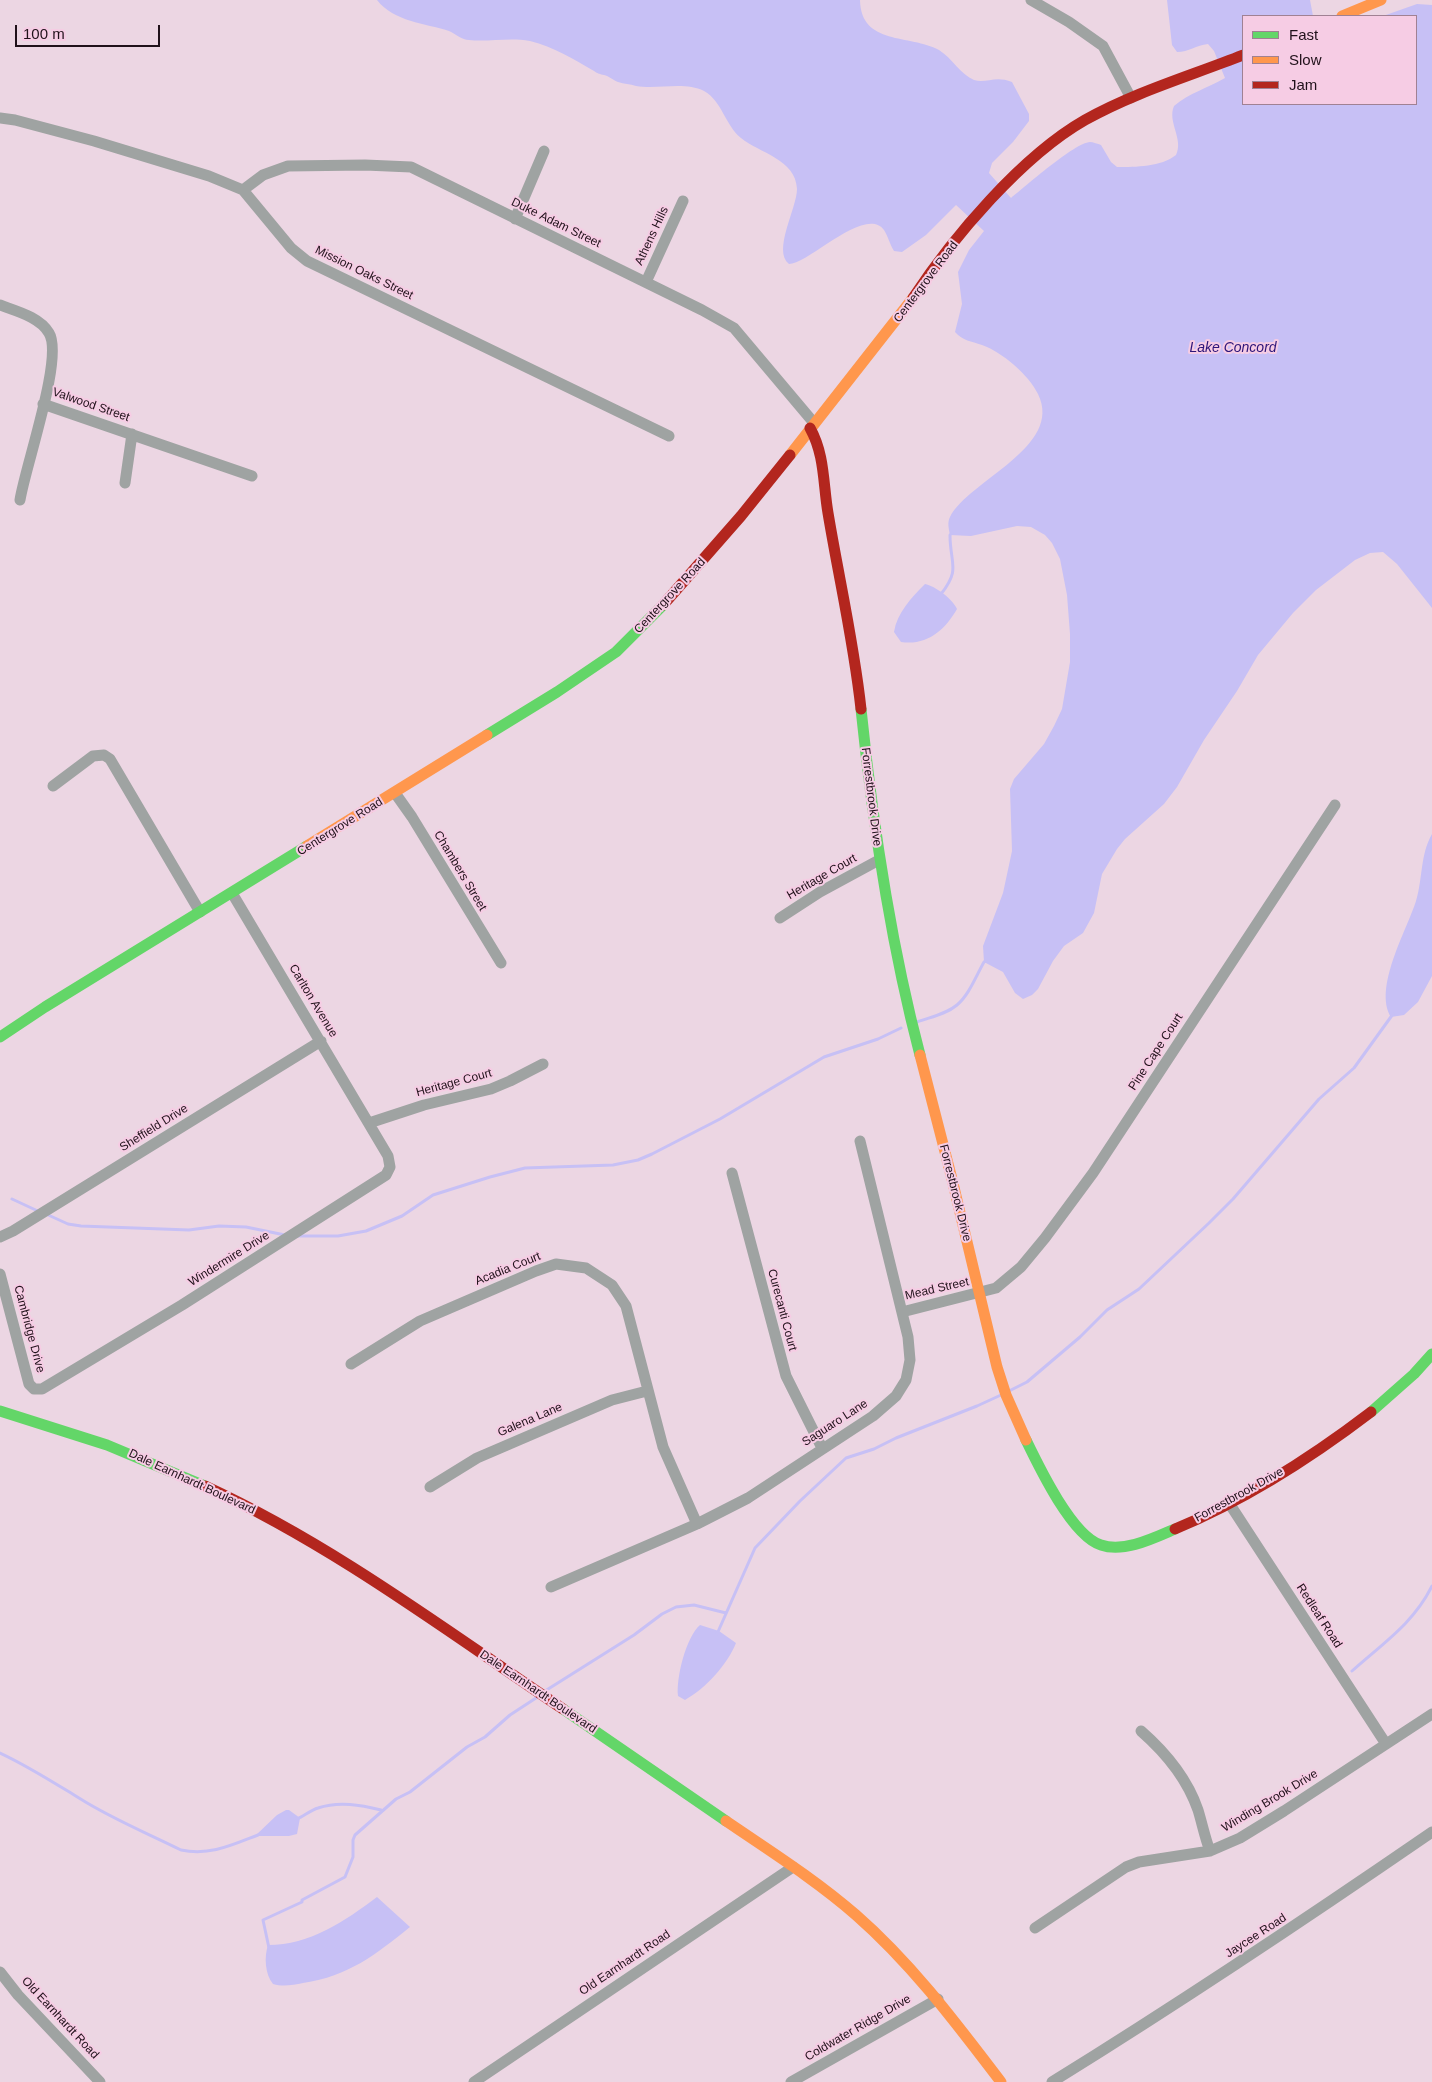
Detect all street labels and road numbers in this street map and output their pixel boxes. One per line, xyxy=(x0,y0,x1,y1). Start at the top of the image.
street label: Duke Adam Street xyxy=(509,195,603,251)
street label: Athens Hills xyxy=(632,204,672,268)
street label: Centergrove Road xyxy=(891,239,961,325)
street label: Mission Oaks Street xyxy=(313,243,415,303)
street label: Valwood Street xyxy=(51,385,131,425)
street label: Centergrove Road xyxy=(631,555,709,637)
street label: Forrestbrook Drive xyxy=(858,747,884,847)
street label: Centergrove Road xyxy=(295,795,385,859)
street label: Chambers Street xyxy=(430,828,490,914)
street label: Heritage Court xyxy=(785,851,859,903)
street label: Carlton Avenue xyxy=(286,962,340,1040)
street label: Pine Cape Court xyxy=(1126,1011,1186,1093)
street label: Heritage Court xyxy=(414,1066,494,1100)
street label: Sheffield Drive xyxy=(117,1101,191,1155)
street label: Forrestbrook Drive xyxy=(936,1143,974,1243)
street label: Windermire Drive xyxy=(186,1228,272,1290)
street label: Acadia Court xyxy=(473,1249,543,1289)
street label: Curecanti Court xyxy=(764,1268,800,1352)
street label: Mead Street xyxy=(904,1275,970,1303)
street label: Cambridge Drive xyxy=(10,1284,48,1374)
street label: Saguaro Lane xyxy=(799,1396,871,1450)
street label: Galena Lane xyxy=(496,1400,564,1440)
street label: Dale Earnhardt Boulevard xyxy=(126,1446,258,1518)
street label: Forrestbrook Drive xyxy=(1192,1465,1286,1525)
street label: Redleaf Road xyxy=(1293,1581,1345,1651)
street label: Dale Earnhardt Boulevard xyxy=(477,1647,599,1737)
street label: Winding Brook Drive xyxy=(1219,1767,1321,1835)
street label: Jaycee Road xyxy=(1223,1911,1289,1961)
street label: Old Earnhardt Road xyxy=(577,1927,673,1999)
street label: Old Earnhardt Road xyxy=(18,1974,102,2062)
street label: Coldwater Ridge Drive xyxy=(802,1992,914,2064)

